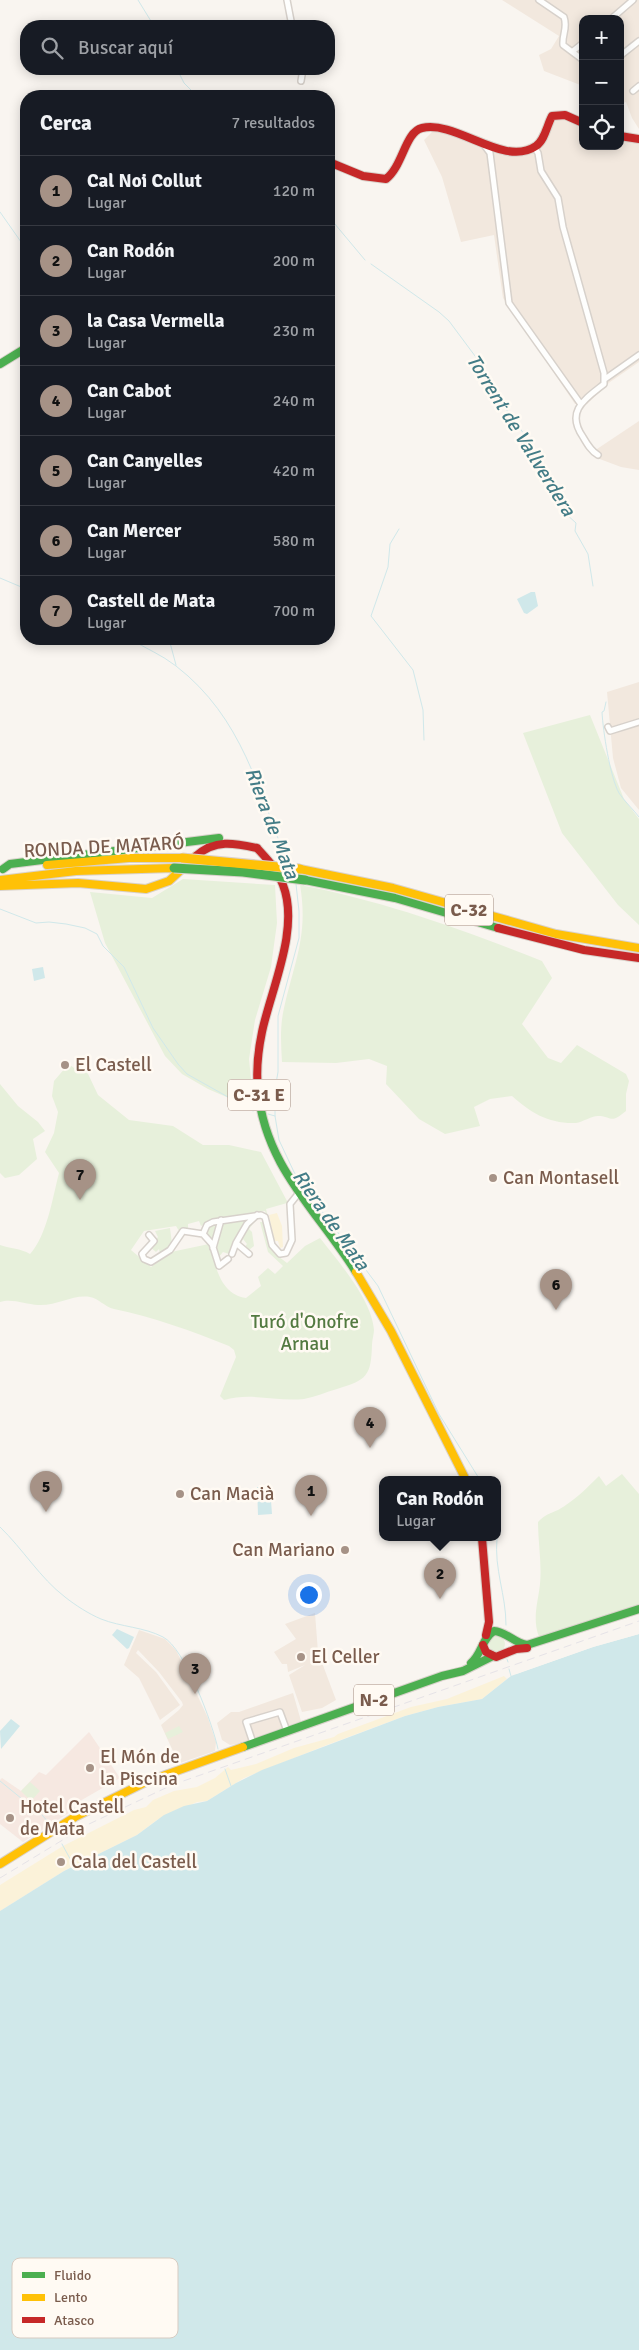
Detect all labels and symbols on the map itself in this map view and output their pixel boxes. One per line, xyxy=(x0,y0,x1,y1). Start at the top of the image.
water label: Torrent de Vallverdera xyxy=(461,349,581,521)
water label: Riera de Mata xyxy=(239,764,305,883)
street label: RONDA DE MATARÓ xyxy=(23,831,185,863)
road number: C-32 xyxy=(445,894,493,926)
place label: El Castell xyxy=(75,1053,152,1077)
marker: El Castell xyxy=(59,1059,71,1071)
road number: C-31 E xyxy=(228,1080,290,1110)
pin: 7 xyxy=(64,1159,96,1200)
water label: Riera de Mata xyxy=(287,1165,375,1276)
place label: Can Montasell xyxy=(503,1166,619,1190)
marker: Can Montasell xyxy=(487,1172,499,1184)
pin: 6 xyxy=(540,1269,572,1310)
park label: Turó d'Onofre Arnau xyxy=(251,1310,359,1356)
pin: 4 xyxy=(354,1407,386,1448)
pin: 5 xyxy=(30,1471,62,1512)
pin: 1 xyxy=(295,1475,327,1516)
place label: Can Macià xyxy=(190,1482,274,1506)
marker: Can Macià xyxy=(174,1488,186,1500)
place label: Can Mariano xyxy=(232,1538,335,1562)
marker: Can Mariano xyxy=(339,1544,351,1556)
pin: 2 xyxy=(424,1558,456,1599)
your location xyxy=(296,1582,322,1608)
place label: El Celler xyxy=(311,1645,380,1669)
marker: El Celler xyxy=(295,1651,307,1663)
pin: 3 xyxy=(179,1653,211,1694)
road number: N-2 xyxy=(354,1684,394,1716)
place label: El Món de la Piscina xyxy=(100,1745,180,1791)
marker: El Món de la Piscina xyxy=(84,1762,96,1774)
place label: Hotel Castell de Mata xyxy=(20,1795,125,1841)
marker: Hotel Castell de Mata xyxy=(4,1812,16,1824)
place label: Cala del Castell xyxy=(71,1850,197,1874)
marker: Cala del Castell xyxy=(55,1856,67,1868)
legend xyxy=(12,2258,178,2338)
text: Fluido xyxy=(54,2267,91,2284)
text: Lento xyxy=(54,2289,88,2306)
text: Atasco xyxy=(54,2312,94,2329)

